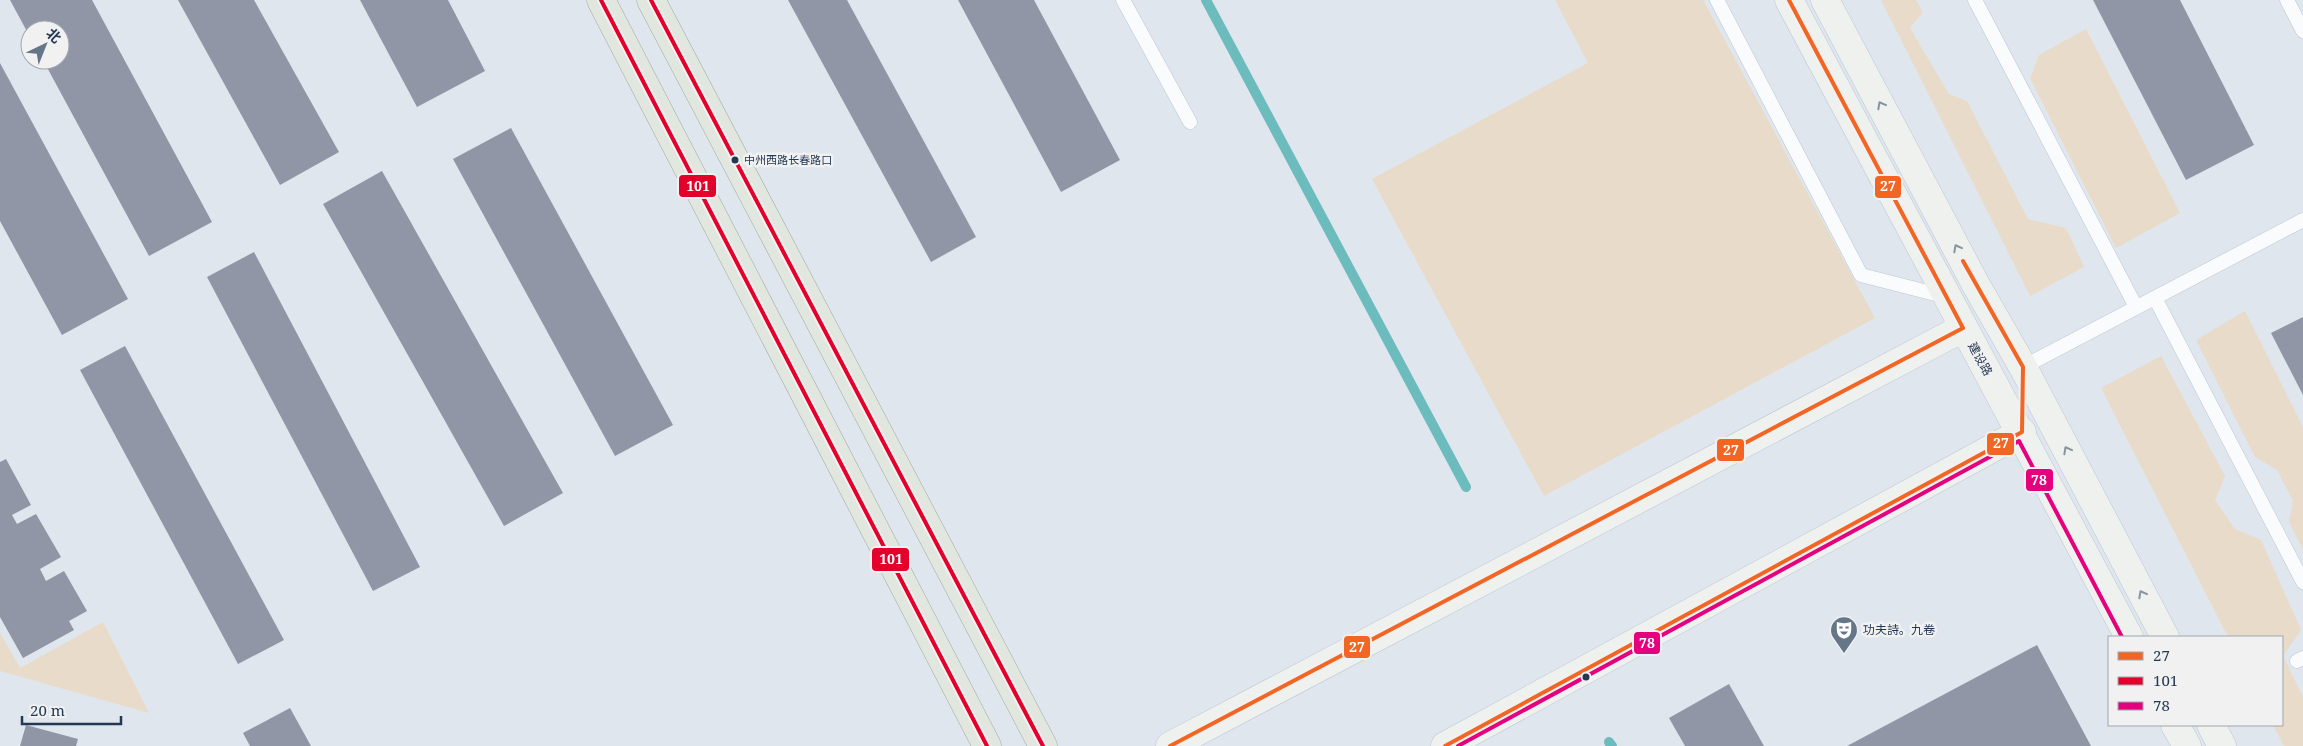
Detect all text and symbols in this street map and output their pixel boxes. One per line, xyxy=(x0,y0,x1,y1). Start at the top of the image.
north arrow xyxy=(20,20,70,70)
text: 北 xyxy=(43,23,66,47)
one-way arrow xyxy=(1877,101,1887,110)
place label: 中州西路长春路口 xyxy=(744,152,832,167)
marker: 中州西路长春路口 xyxy=(730,155,740,165)
line badge: 101 xyxy=(678,174,717,198)
line badge: 27 xyxy=(1874,175,1902,199)
text: 101 xyxy=(686,176,710,195)
text: 27 xyxy=(1880,176,1896,195)
one-way arrow xyxy=(1953,245,1963,254)
street label: 建设路 xyxy=(1964,339,1997,379)
line badge: 27 xyxy=(1986,432,2015,456)
text: 27 xyxy=(1993,433,2009,452)
line badge: 27 xyxy=(1716,438,1745,462)
text: 27 xyxy=(1723,440,1739,459)
one-way arrow xyxy=(2063,446,2073,455)
line badge: 78 xyxy=(2025,468,2054,492)
text: 78 xyxy=(2031,470,2047,489)
line badge: 101 xyxy=(871,547,910,572)
text: 101 xyxy=(879,549,903,568)
one-way arrow xyxy=(2138,590,2148,599)
theatre icon: 功夫詩。九卷 xyxy=(1829,615,1859,654)
place label: 功夫詩。九卷 xyxy=(1863,621,1935,638)
line badge: 78 xyxy=(1633,631,1661,655)
text: 78 xyxy=(1639,633,1655,652)
line badge: 27 xyxy=(1343,635,1371,659)
legend xyxy=(2108,636,2283,726)
text: 27 xyxy=(1349,637,1365,656)
text: 27 xyxy=(2153,645,2170,665)
text: 101 xyxy=(2153,670,2178,690)
unlabelled marker xyxy=(1581,672,1591,682)
scale bar xyxy=(22,694,121,726)
text: 78 xyxy=(2153,695,2170,715)
text: 20 m xyxy=(30,700,65,720)

